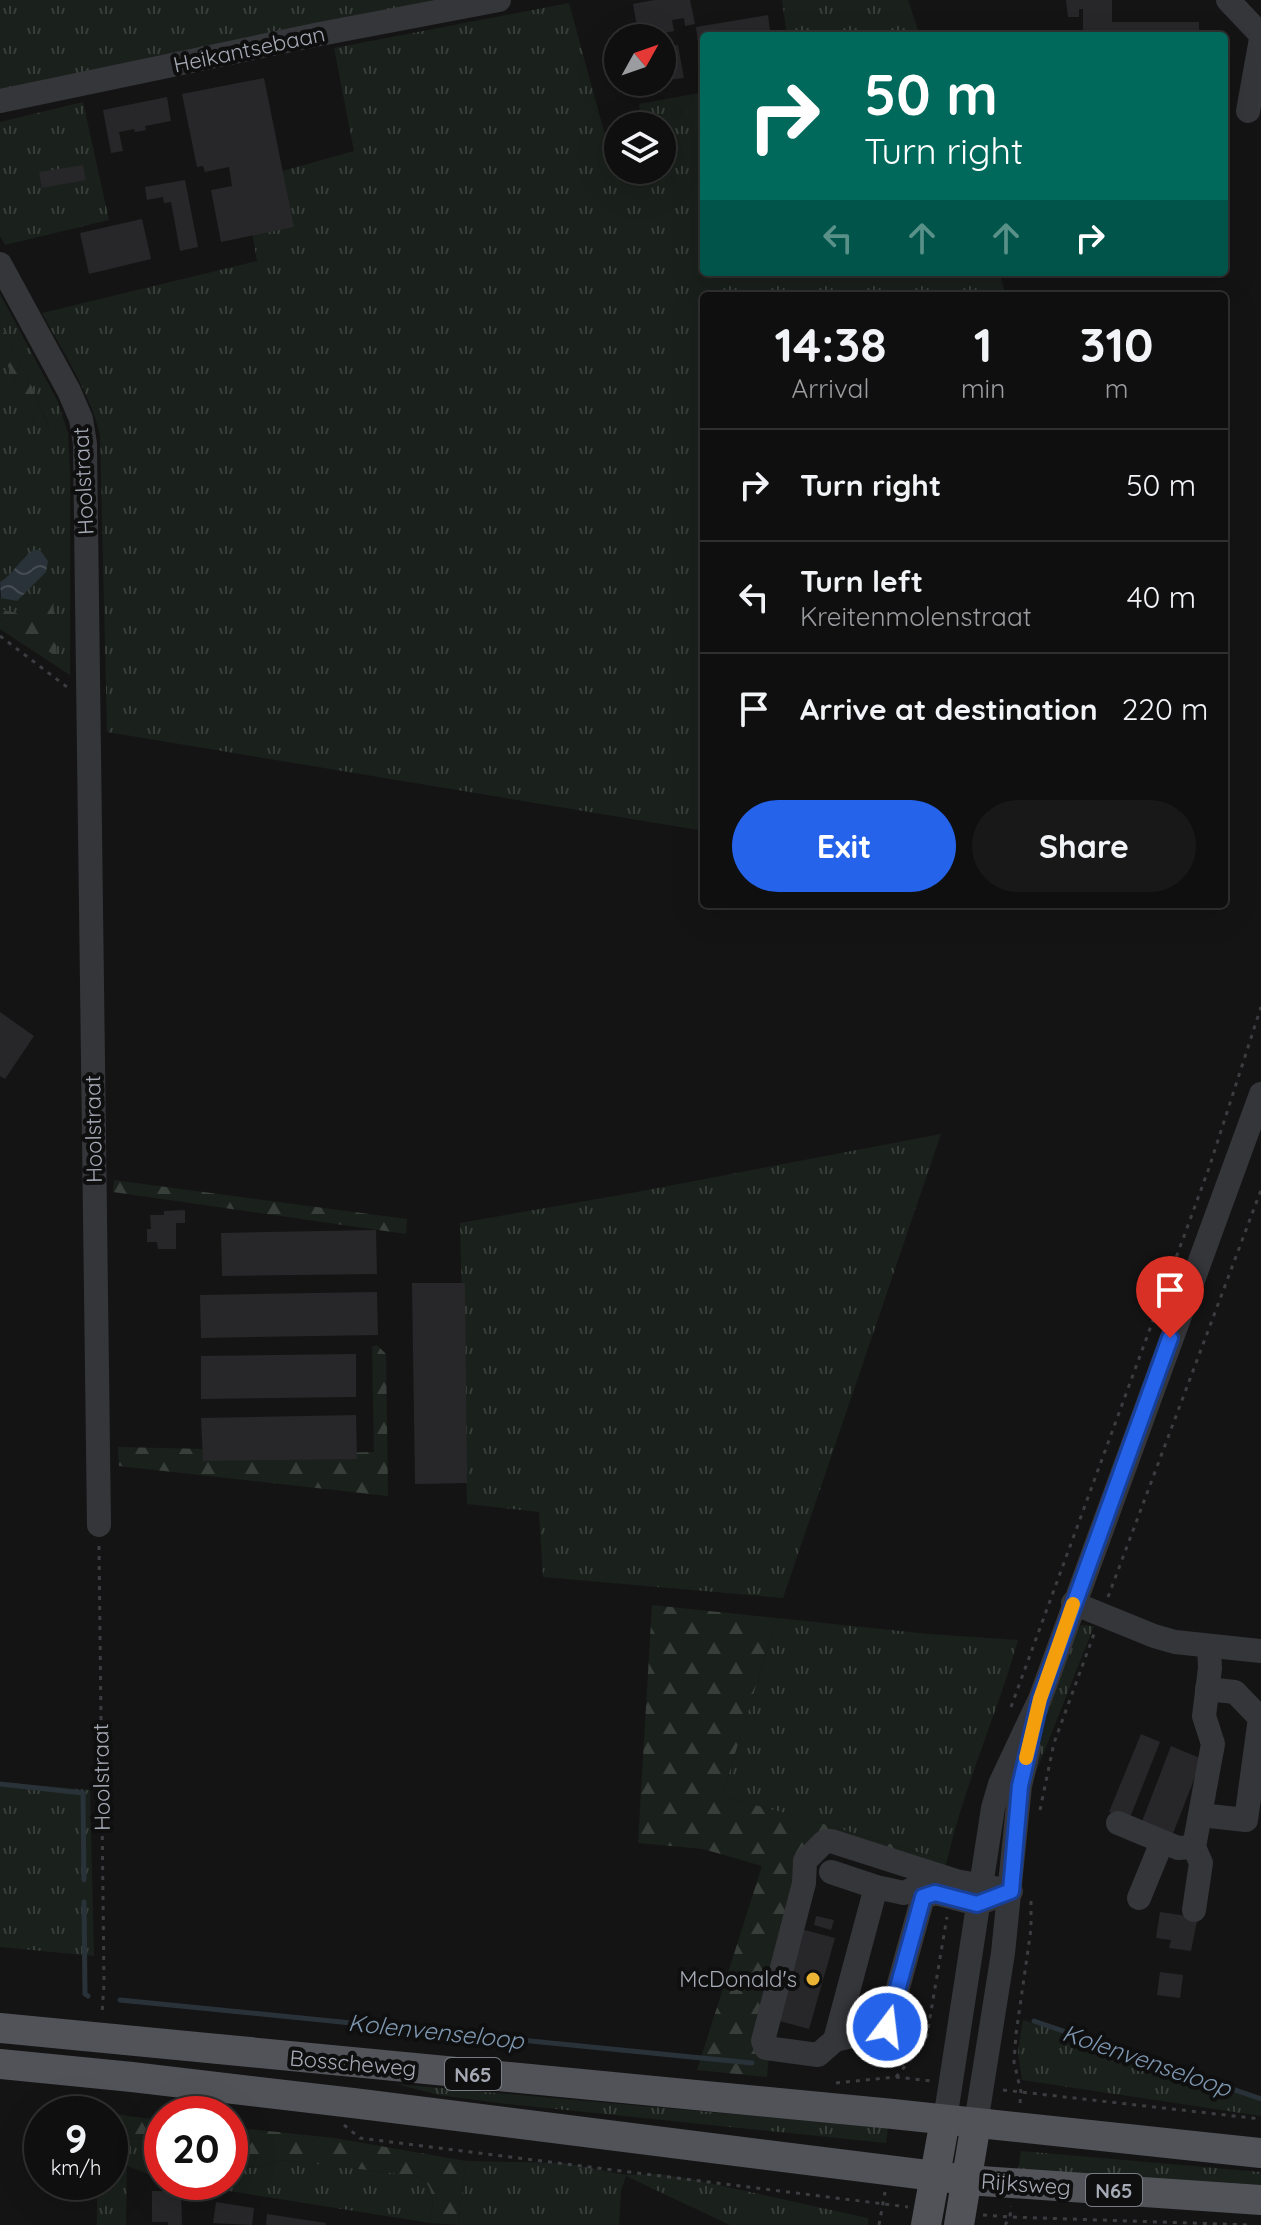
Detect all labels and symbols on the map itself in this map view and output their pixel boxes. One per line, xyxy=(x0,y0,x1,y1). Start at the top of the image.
street label: Heikantsebaan xyxy=(171,19,327,79)
north arrow xyxy=(604,24,676,96)
street label: Hoolstraat xyxy=(66,426,100,536)
street label: Hoolstraat xyxy=(78,1075,108,1183)
pin xyxy=(1136,1256,1204,1338)
street label: Hoolstraat xyxy=(86,1723,116,1831)
place label: McDonald's xyxy=(679,1965,797,1993)
marker: McDonald's xyxy=(804,1970,822,1988)
position arrow xyxy=(845,1985,929,2069)
water label: Kolenvenseloop xyxy=(347,2007,527,2055)
water label: Kolenvenseloop xyxy=(1059,2017,1237,2103)
street label: Bosscheweg xyxy=(288,2044,418,2082)
road number: N65 xyxy=(445,2058,501,2090)
speed limit sign: 20 xyxy=(144,2096,248,2200)
street label: Rijksweg xyxy=(980,2167,1072,2201)
road number: N65 xyxy=(1086,2174,1142,2206)

